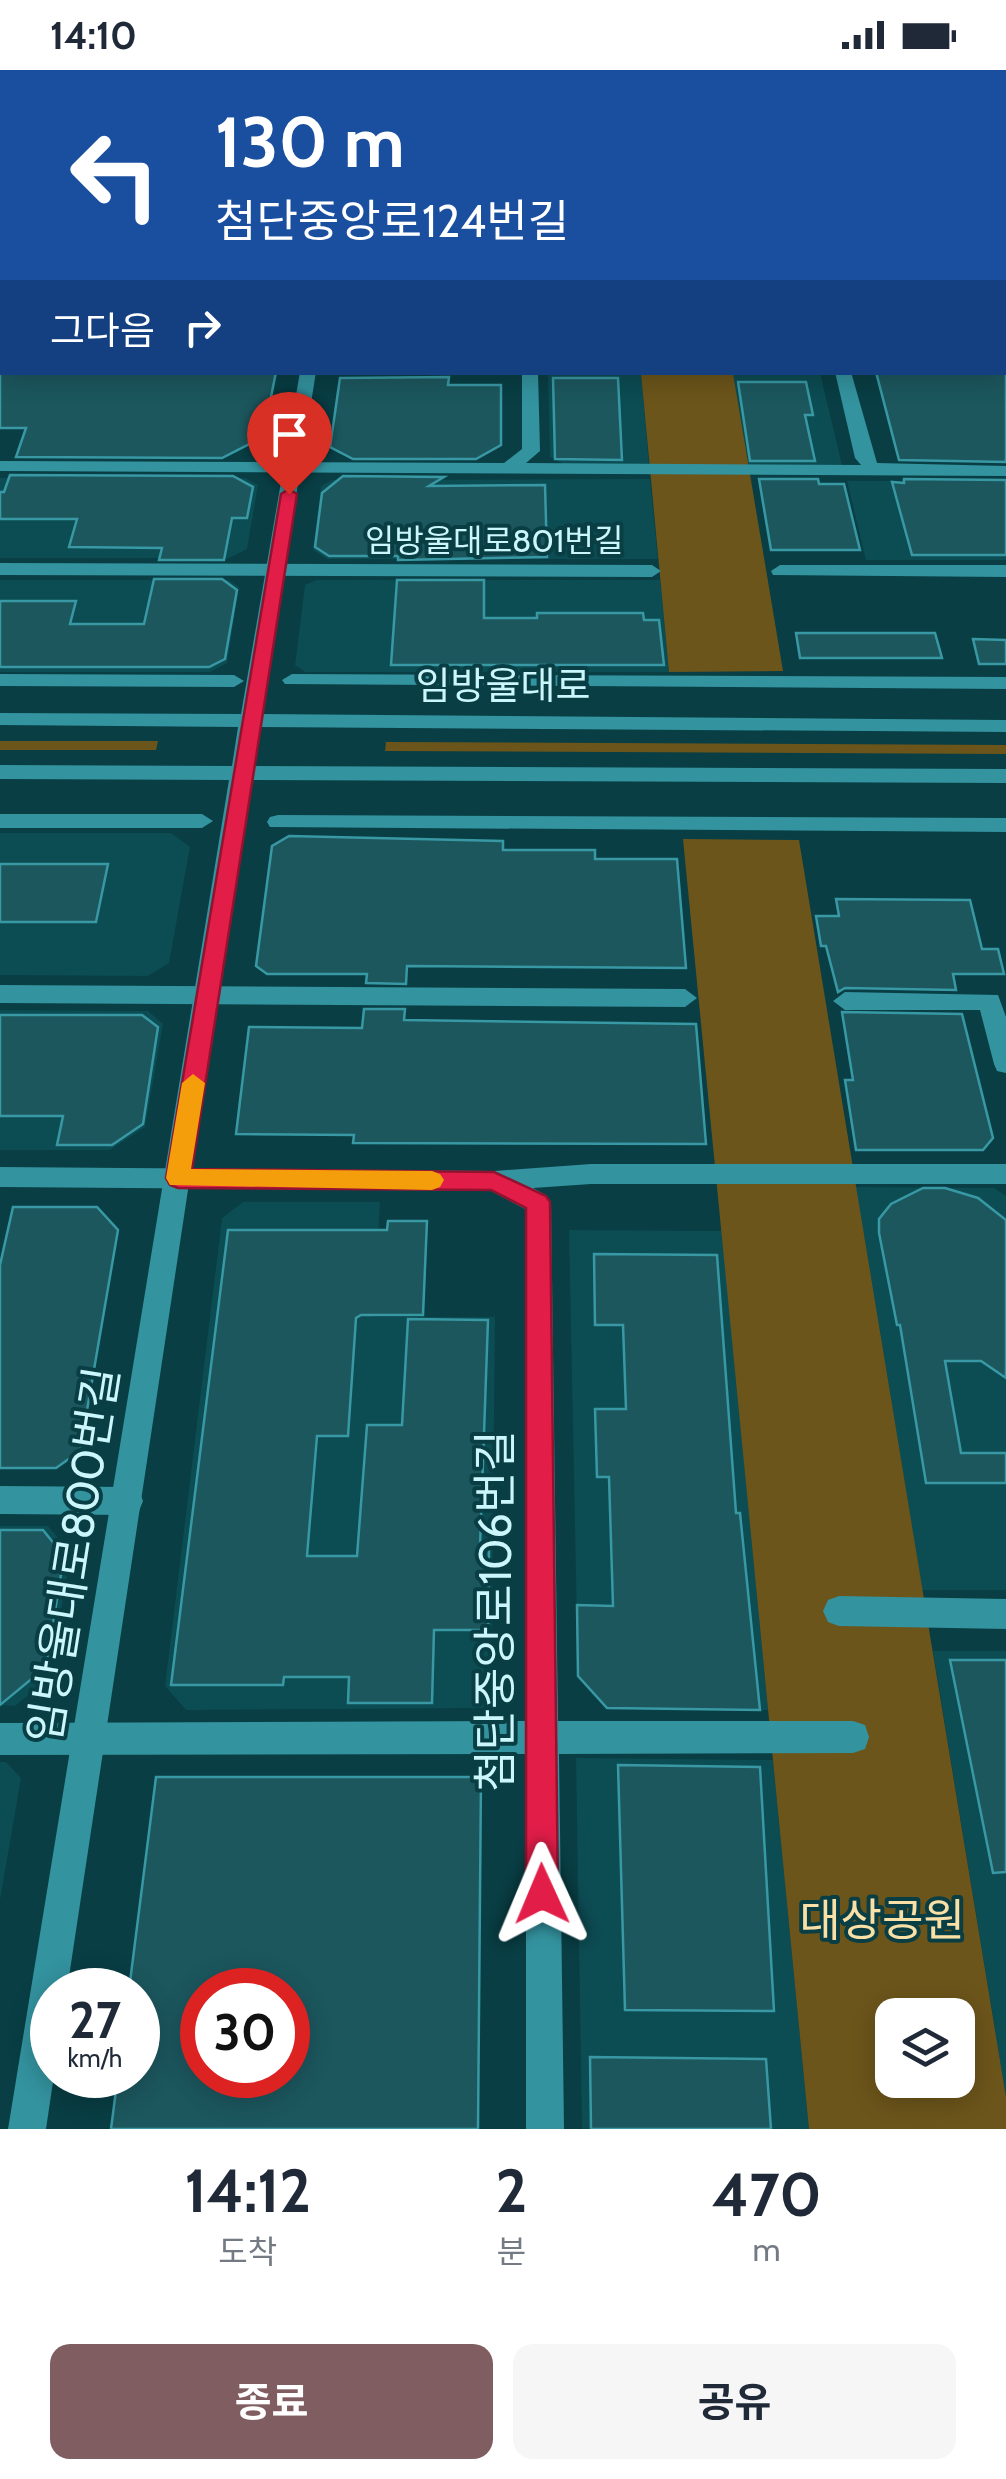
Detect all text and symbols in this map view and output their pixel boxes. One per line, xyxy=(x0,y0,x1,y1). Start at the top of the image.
text: 14:10 xyxy=(50,12,137,59)
text: 130 m xyxy=(215,99,405,185)
icon: left xyxy=(50,110,180,240)
text: 첨단중앙로124번길 xyxy=(215,194,569,248)
icon: right xyxy=(175,300,230,355)
text: 그다음 xyxy=(50,307,155,354)
pin xyxy=(247,392,332,495)
icon: arrive xyxy=(262,407,317,462)
street label: 임방울대로801번길 xyxy=(365,521,623,560)
street label: 임방울대로 xyxy=(416,662,590,709)
street label: 임방울대로800번길 xyxy=(17,1363,129,1747)
street label: 첨단중앙로106번길 xyxy=(468,1430,522,1792)
position arrow xyxy=(490,1842,594,1946)
park label: 대상공원 xyxy=(799,1893,965,1947)
speed limit sign: 30 xyxy=(180,1968,310,2098)
text: 27 xyxy=(69,1990,121,2051)
map controls xyxy=(875,1998,975,2098)
button: layers xyxy=(875,1998,975,2098)
text: km/h xyxy=(68,2043,122,2073)
text: 14:12 xyxy=(184,2154,311,2227)
text: 2 xyxy=(496,2154,527,2227)
text: 470 xyxy=(712,2158,822,2231)
text: m xyxy=(753,2230,781,2269)
text: 도착 xyxy=(218,2232,277,2271)
text: 분 xyxy=(497,2232,526,2271)
button: 종료 xyxy=(50,2344,493,2459)
button: 공유 xyxy=(513,2344,956,2459)

